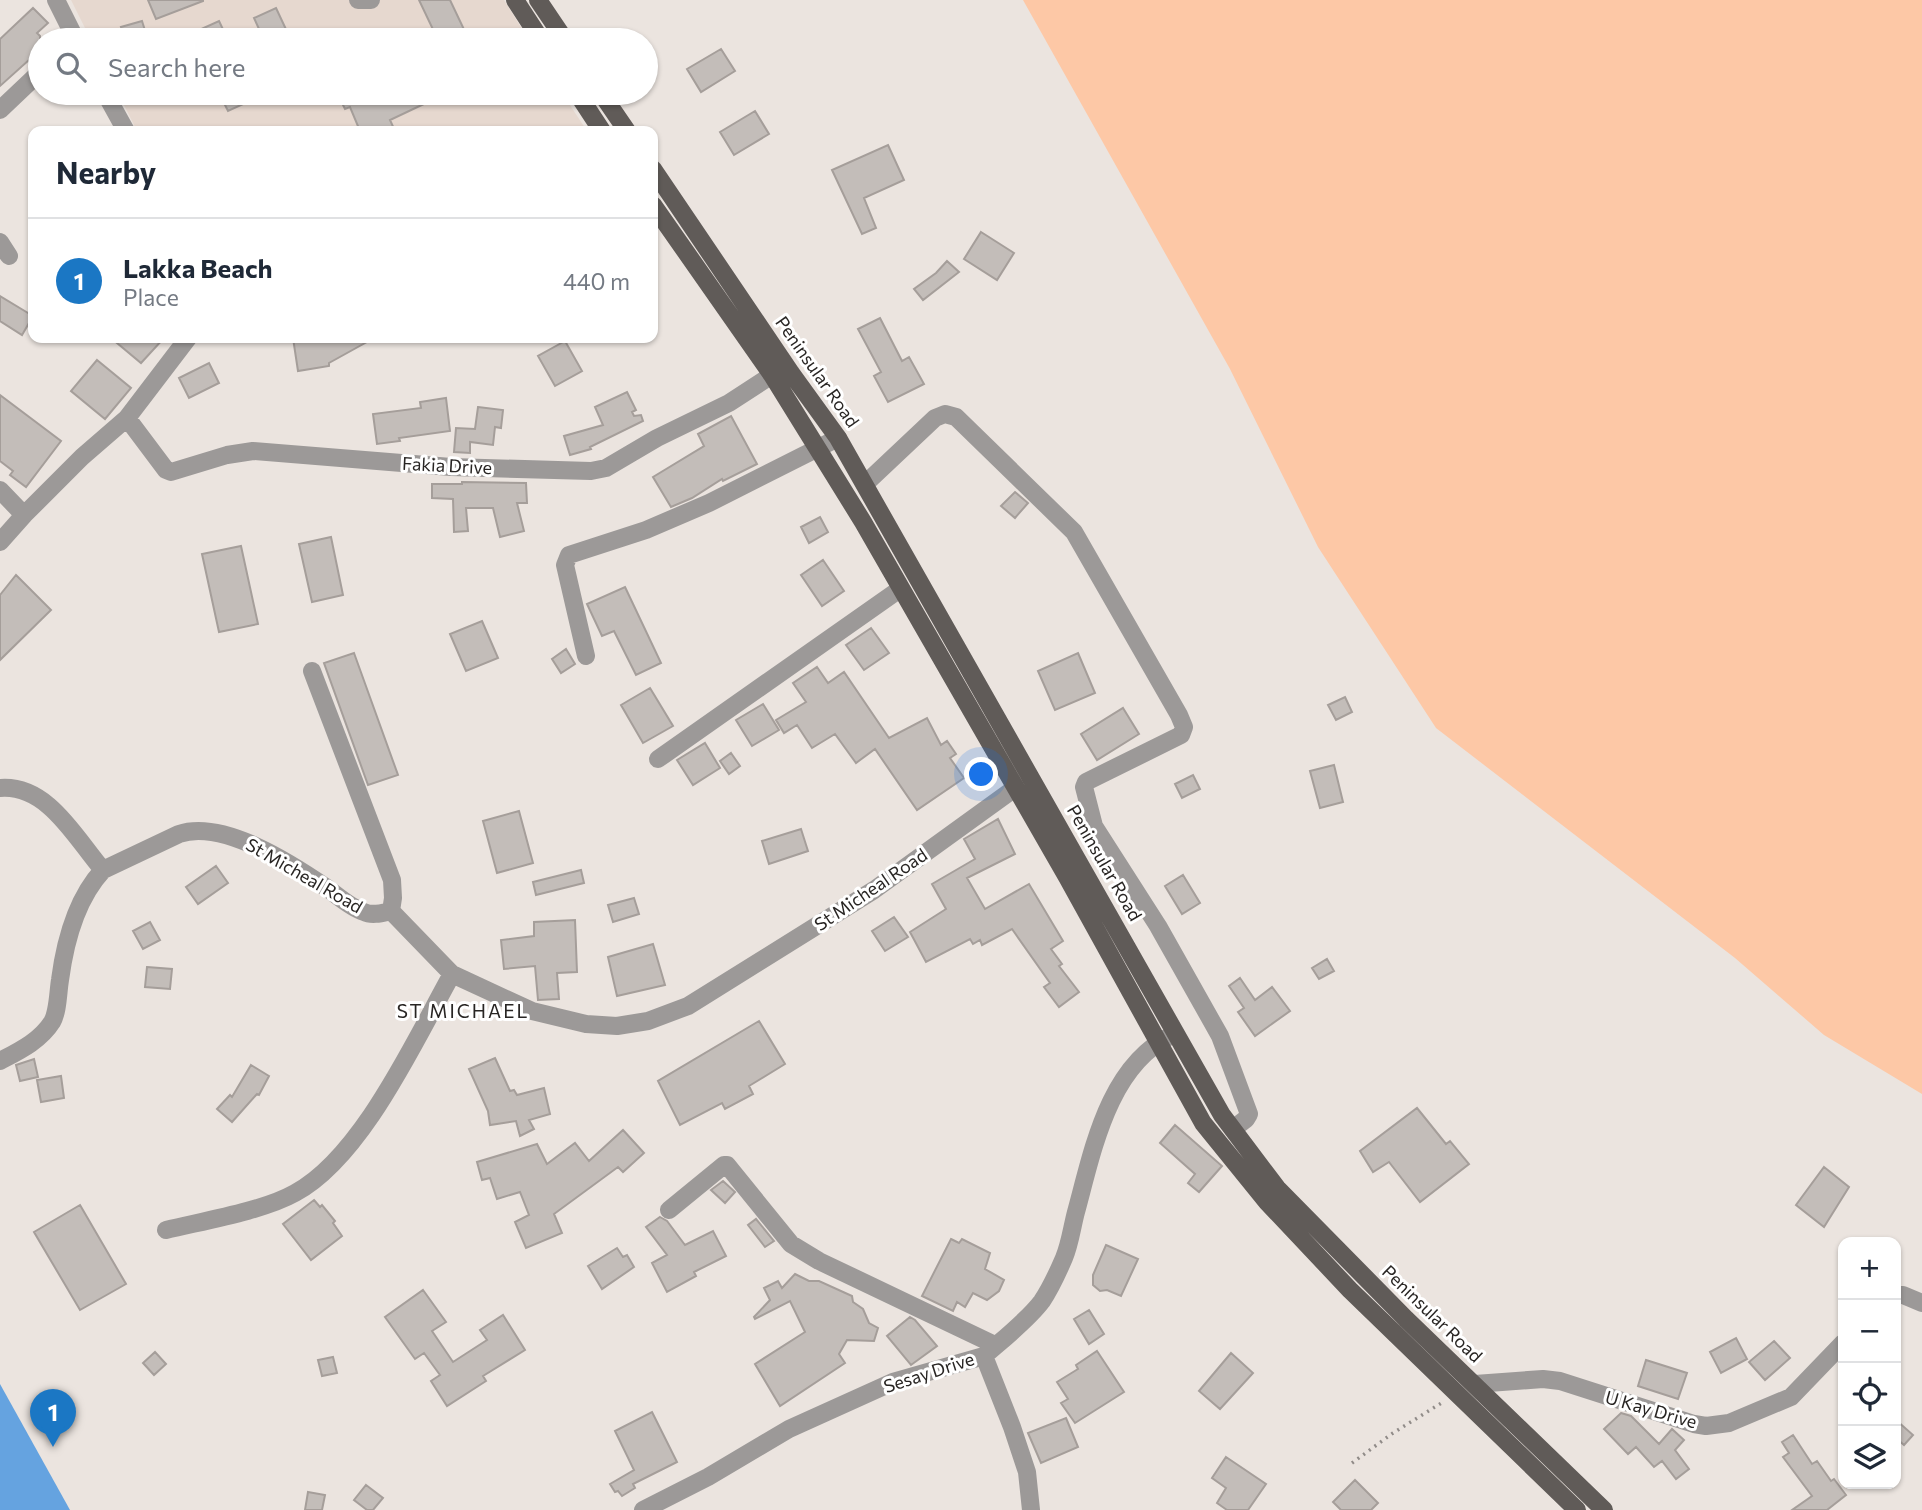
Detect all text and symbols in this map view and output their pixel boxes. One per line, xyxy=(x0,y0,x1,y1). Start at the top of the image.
search box xyxy=(28,28,658,105)
icon: search xyxy=(52,48,90,86)
text: Search here xyxy=(108,51,246,82)
text: Nearby xyxy=(56,153,156,190)
text: Lakka Beach xyxy=(123,252,273,283)
text: 1 xyxy=(74,267,84,295)
text: 440 m xyxy=(563,267,630,295)
text: Place xyxy=(123,283,179,311)
street label: Peninsular Road xyxy=(771,312,864,431)
street label: Fakia Drive xyxy=(401,452,493,478)
your location xyxy=(964,757,998,791)
street label: Peninsular Road xyxy=(1063,800,1147,925)
street label: St Micheal Road xyxy=(242,833,367,917)
street label: St Micheal Road xyxy=(810,843,931,935)
district label: ST MICHAEL xyxy=(397,999,529,1022)
map controls xyxy=(1838,1237,1901,1489)
button: + xyxy=(1838,1237,1901,1300)
street label: Peninsular Road xyxy=(1378,1260,1487,1367)
button: − xyxy=(1838,1300,1901,1363)
street label: Sesay Drive xyxy=(881,1347,977,1397)
button: locate xyxy=(1838,1363,1901,1426)
street label: U Kay Drive xyxy=(1603,1385,1700,1433)
pin: 1 xyxy=(30,1389,76,1447)
button: layers xyxy=(1838,1426,1901,1489)

